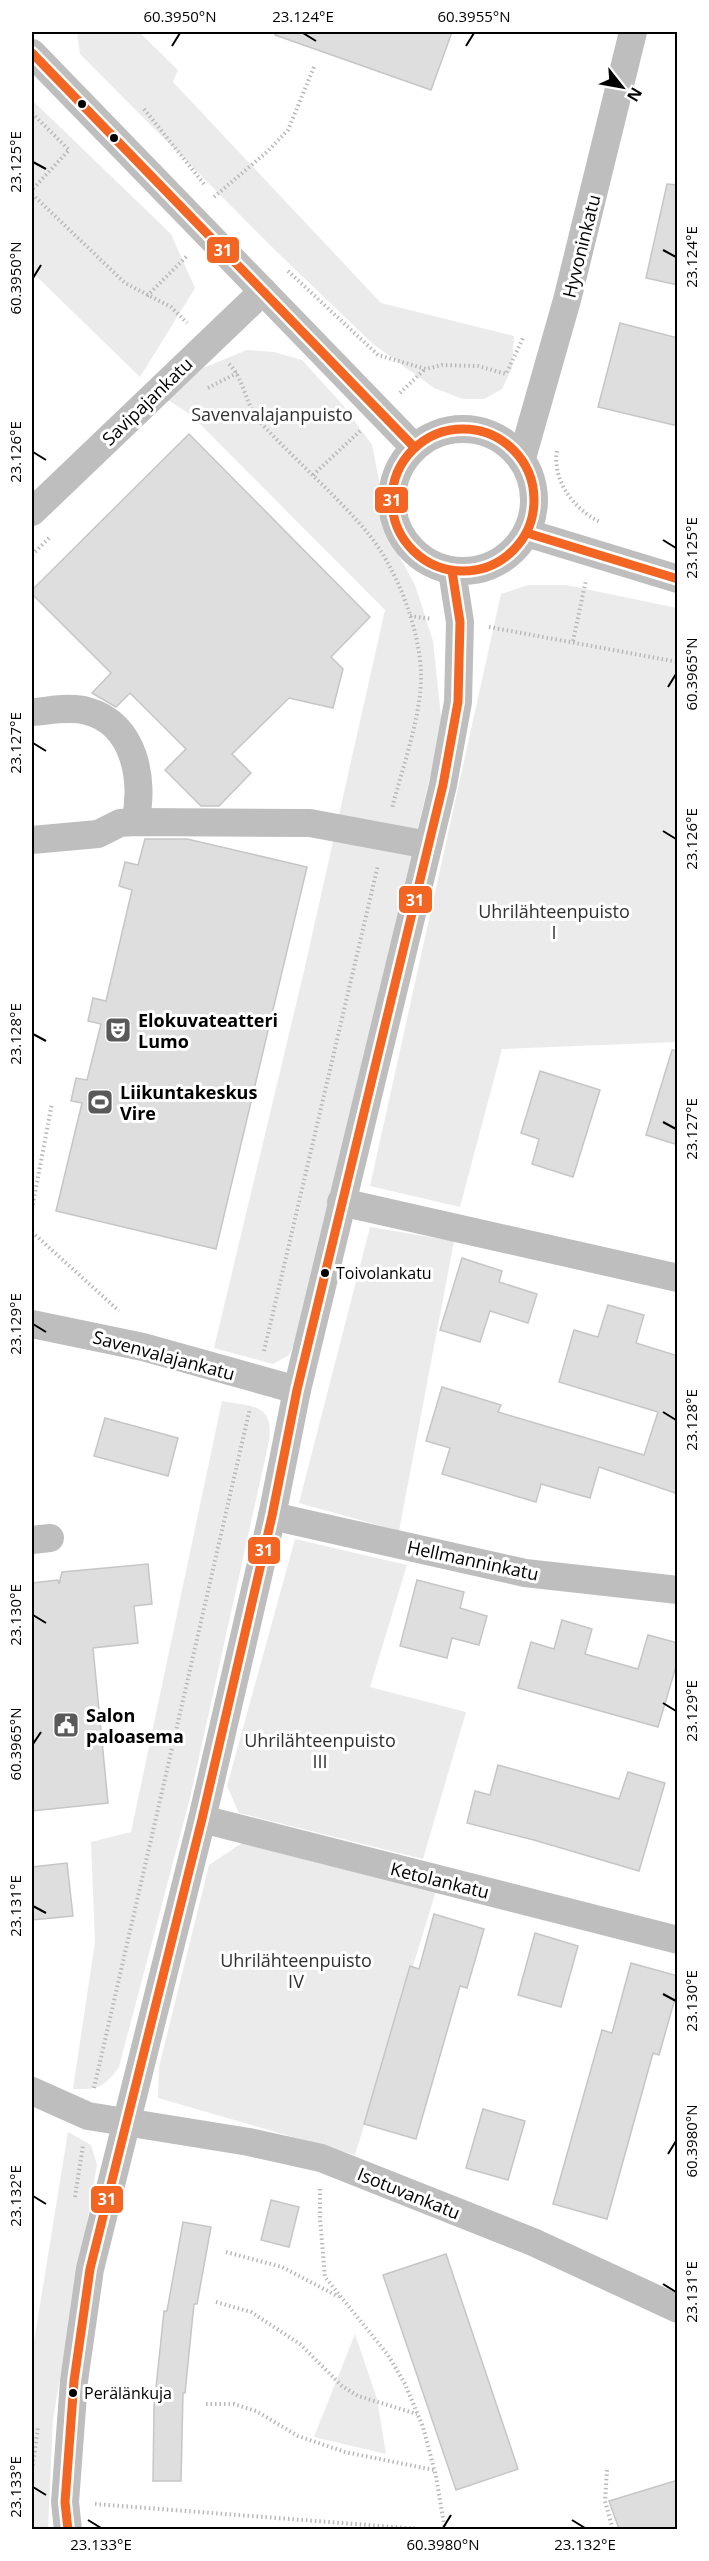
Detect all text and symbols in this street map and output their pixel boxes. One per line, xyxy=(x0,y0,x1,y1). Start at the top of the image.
text: 60.3950°N xyxy=(143,6,217,26)
text: 23.124°E xyxy=(272,6,334,26)
text: 60.3955°N xyxy=(437,6,511,26)
north arrow xyxy=(592,57,652,117)
text: N xyxy=(622,83,648,106)
unlabelled marker xyxy=(76,98,88,110)
text: 23.125°E xyxy=(5,131,25,193)
unlabelled marker xyxy=(108,132,120,144)
street label: Hyvoninkatu xyxy=(557,192,605,300)
text: 23.124°E xyxy=(681,226,701,288)
line badge: 31 xyxy=(206,236,240,264)
text: 31 xyxy=(214,239,232,261)
text: 60.3950°N xyxy=(5,241,25,315)
street label: Savipajankatu xyxy=(97,352,197,450)
park label: Savenvalajanpuisto xyxy=(191,402,353,426)
text: 23.126°E xyxy=(5,421,25,483)
line badge: 31 xyxy=(374,486,409,514)
text: 31 xyxy=(383,489,401,511)
text: 23.125°E xyxy=(681,517,701,579)
text: 60.3965°N xyxy=(681,637,701,711)
text: 23.127°E xyxy=(5,712,25,774)
text: 23.126°E xyxy=(681,808,701,870)
line badge: 31 xyxy=(398,885,433,914)
text: 31 xyxy=(406,889,424,911)
park label: Uhrilähteenpuisto I xyxy=(478,899,630,944)
text: 23.128°E xyxy=(5,1003,25,1065)
place label: Elokuvateatteri Lumo xyxy=(138,1008,278,1053)
theatre icon: Elokuvateatteri Lumo xyxy=(103,1015,133,1045)
place label: Liikuntakeskus Vire xyxy=(120,1080,257,1125)
sports icon: Liikuntakeskus Vire xyxy=(85,1087,115,1117)
text: 23.127°E xyxy=(681,1098,701,1160)
place label: Toivolankatu xyxy=(336,1262,432,1284)
marker: Toivolankatu xyxy=(319,1267,331,1279)
text: 23.129°E xyxy=(5,1293,25,1355)
street label: Savenvalajankatu xyxy=(90,1325,238,1385)
text: 23.128°E xyxy=(681,1389,701,1451)
street label: Hellmanninkatu xyxy=(405,1534,541,1586)
line badge: 31 xyxy=(247,1536,281,1565)
text: 31 xyxy=(255,1539,273,1561)
text: 23.130°E xyxy=(5,1584,25,1646)
text: 23.129°E xyxy=(681,1680,701,1742)
place label: Salon paloasema xyxy=(86,1703,184,1748)
text: 60.3965°N xyxy=(5,1707,25,1781)
public building icon: Salon paloasema xyxy=(51,1710,81,1740)
park label: Uhrilähteenpuisto III xyxy=(244,1728,396,1773)
street label: Ketolankatu xyxy=(388,1856,492,1904)
text: 23.131°E xyxy=(5,1875,25,1937)
park label: Uhrilähteenpuisto IV xyxy=(220,1948,372,1993)
text: 23.130°E xyxy=(681,1970,701,2032)
text: 60.3980°N xyxy=(681,2104,701,2178)
street label: Isotuvankatu xyxy=(354,2161,464,2225)
text: 23.132°E xyxy=(5,2165,25,2227)
line badge: 31 xyxy=(90,2185,124,2214)
text: 31 xyxy=(98,2188,116,2210)
text: 23.131°E xyxy=(681,2261,701,2323)
place label: Perälänkuja xyxy=(84,2382,172,2404)
marker: Perälänkuja xyxy=(67,2387,79,2399)
text: 23.133°E xyxy=(5,2456,25,2518)
text: 23.133°E xyxy=(70,2534,132,2554)
text: 60.3980°N xyxy=(406,2534,480,2554)
text: 23.132°E xyxy=(554,2534,616,2554)

